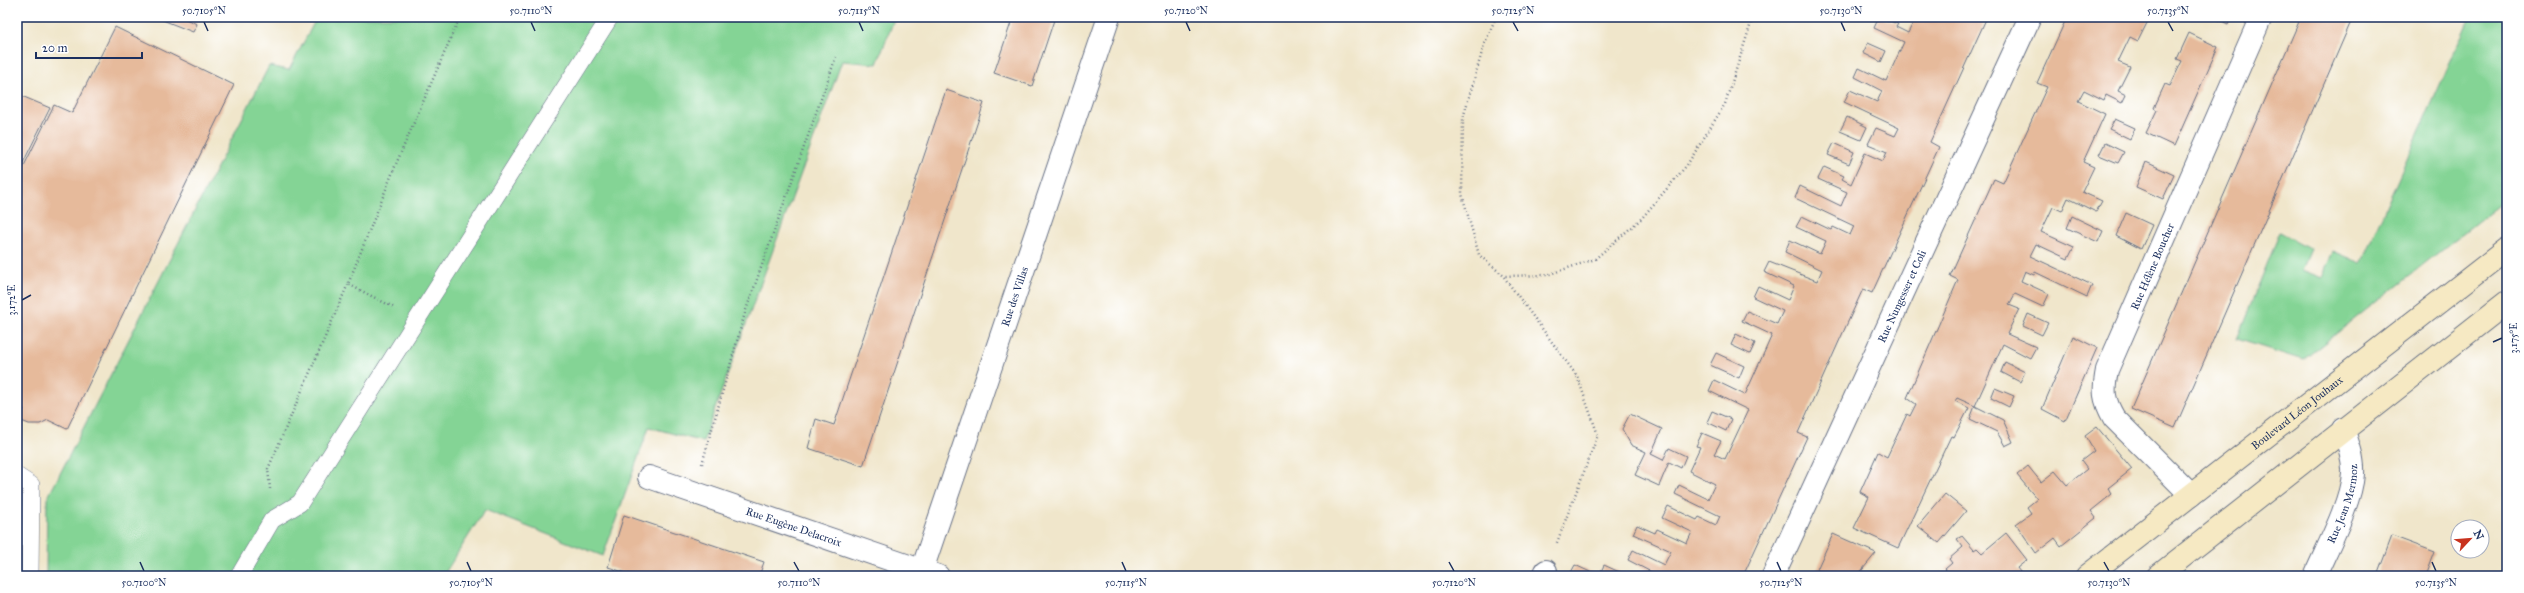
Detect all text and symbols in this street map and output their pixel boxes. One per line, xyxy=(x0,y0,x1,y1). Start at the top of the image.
text: 50.7105°N xyxy=(182,5,226,17)
text: 50.7110°N xyxy=(509,5,553,17)
text: 50.7115°N xyxy=(838,5,880,17)
text: 50.7120°N xyxy=(1164,5,1209,17)
text: 50.7125°N xyxy=(1492,5,1535,17)
text: 50.7130°N xyxy=(1819,5,1863,17)
text: 50.7135°N xyxy=(2147,5,2190,17)
scale bar xyxy=(36,34,142,60)
text: 20 m xyxy=(42,41,68,55)
street label: Rue Hélène Boucher xyxy=(2128,220,2177,312)
street label: Rue Nungesser et Coli xyxy=(1875,248,1929,344)
street label: Rue des Villas xyxy=(998,265,1031,328)
text: 3.172°E xyxy=(6,284,18,316)
text: 3.175°E xyxy=(2508,323,2520,353)
street label: Boulevard Léon Jouhaux xyxy=(2249,373,2345,452)
street label: Rue Jean Mermoz xyxy=(2324,464,2360,545)
street label: Rue Eugène Delacroix xyxy=(744,504,843,549)
north arrow xyxy=(2450,519,2490,559)
text: N xyxy=(2471,528,2487,542)
text: 50.7100°N xyxy=(122,577,167,589)
text: 50.7105°N xyxy=(449,577,493,589)
text: 50.7110°N xyxy=(777,577,821,589)
text: 50.7115°N xyxy=(1105,577,1147,589)
text: 50.7120°N xyxy=(1432,577,1477,589)
text: 50.7125°N xyxy=(1760,577,1803,589)
text: 50.7130°N xyxy=(2087,577,2131,589)
text: 50.7135°N xyxy=(2415,577,2458,589)

